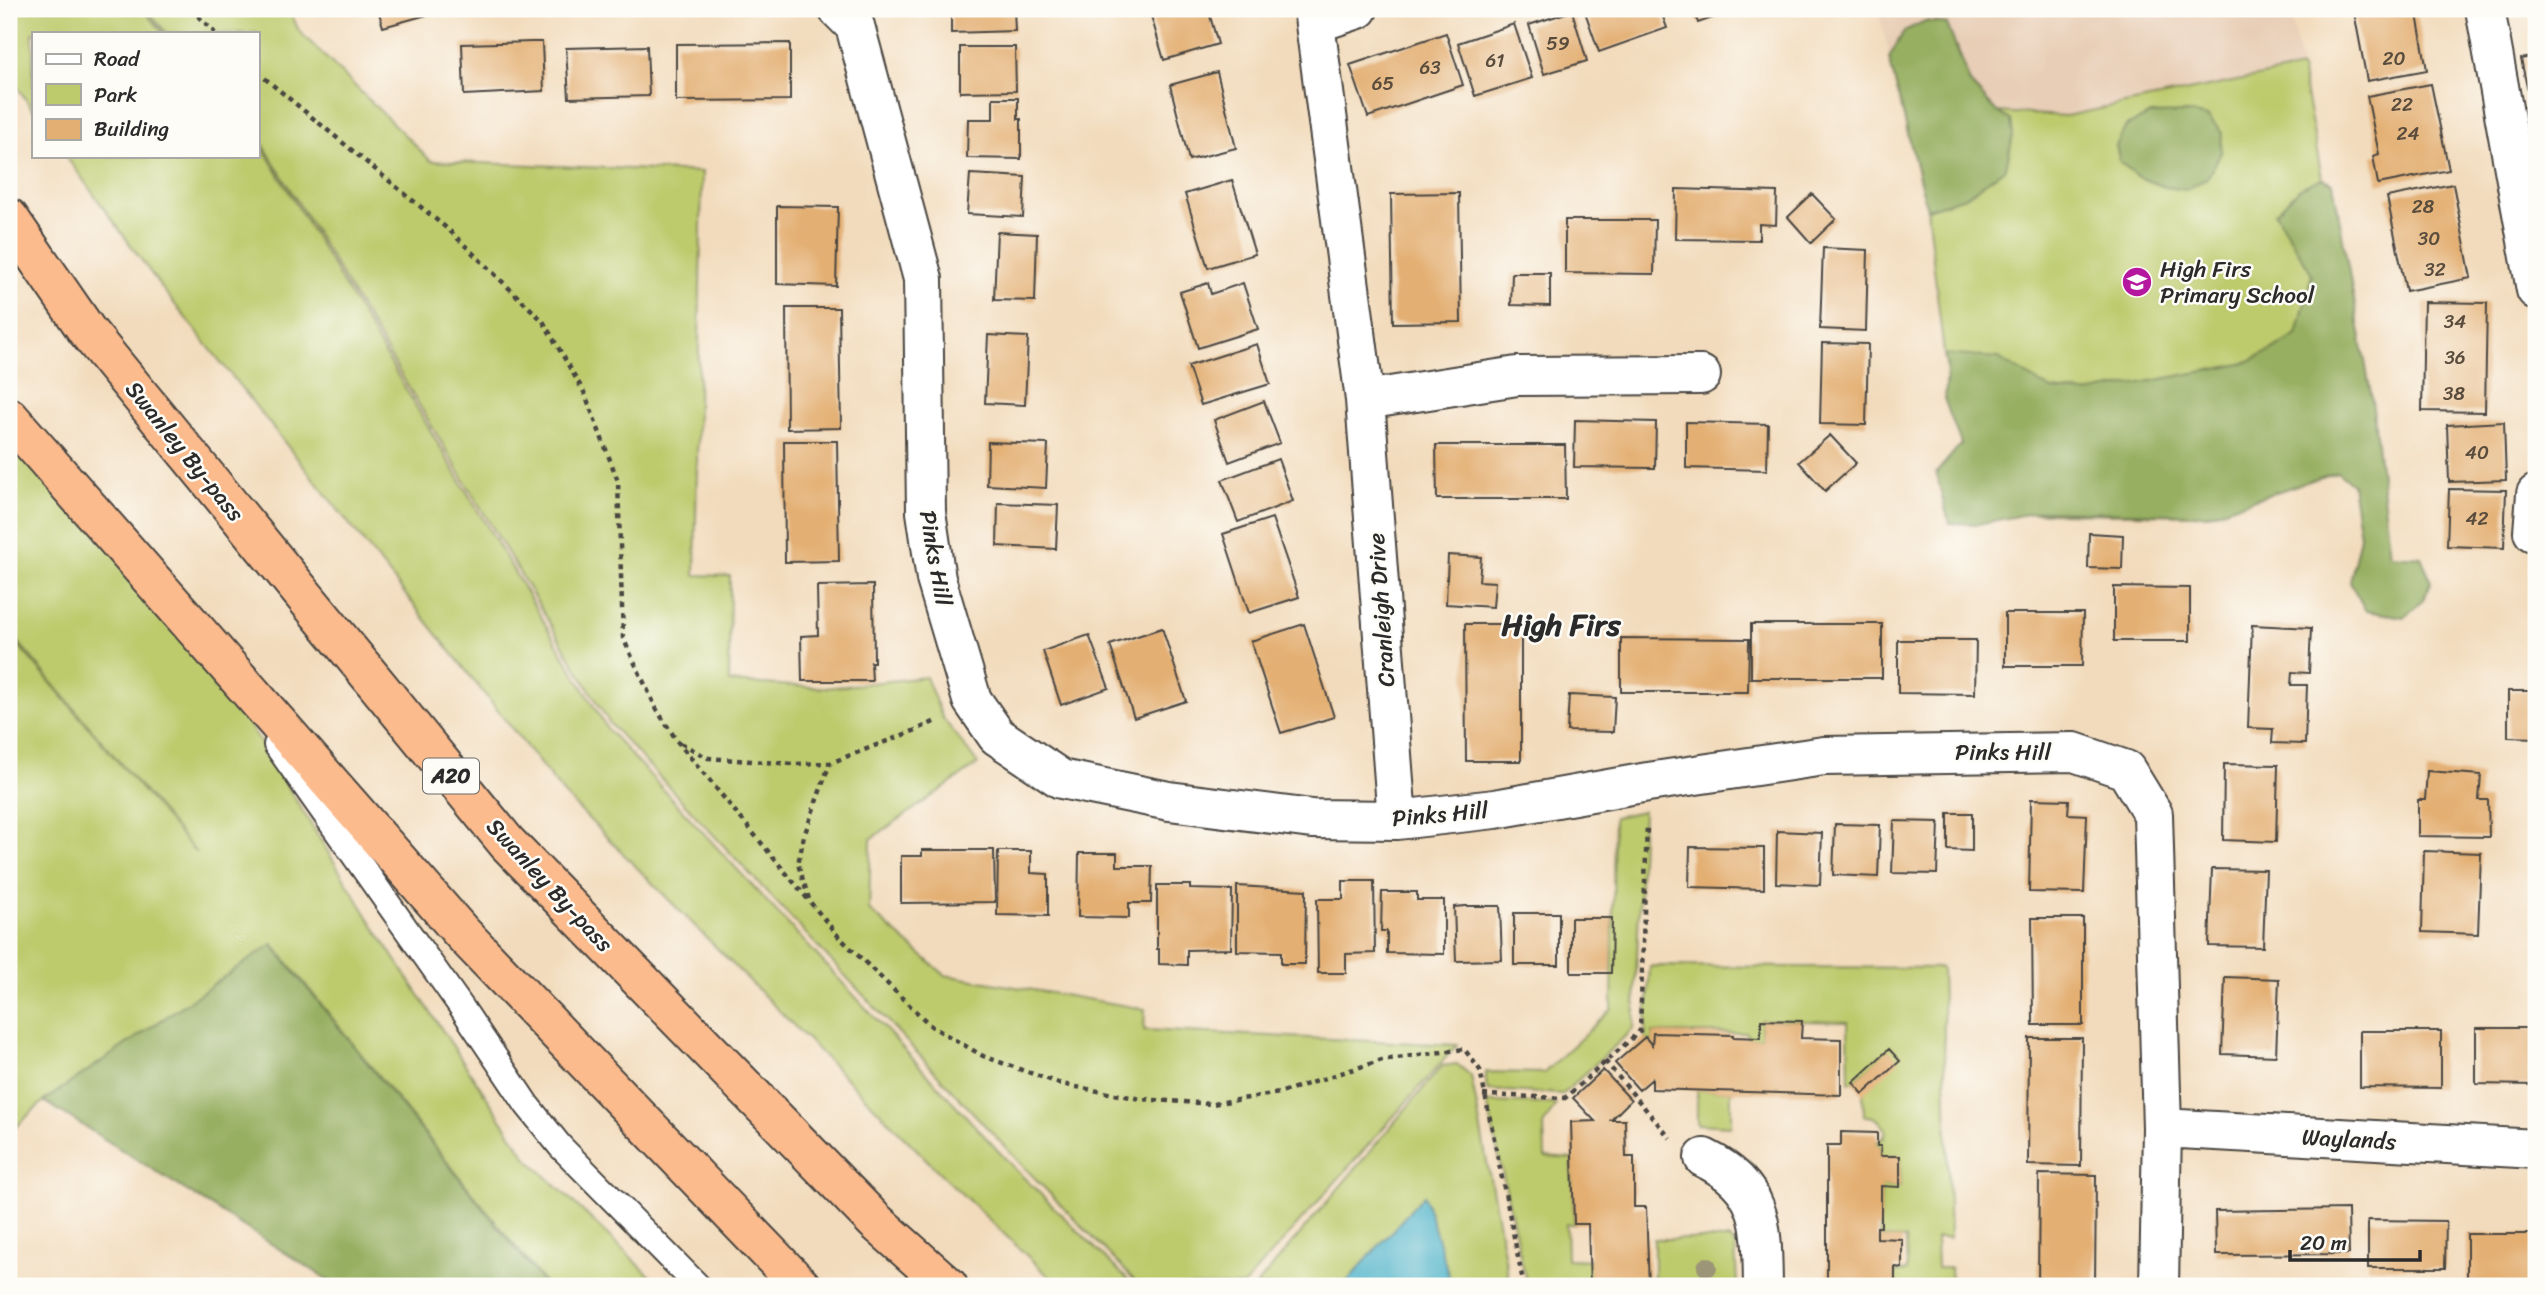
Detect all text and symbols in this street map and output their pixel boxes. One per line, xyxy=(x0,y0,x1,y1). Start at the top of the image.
house number: 59 xyxy=(1546,27,1570,60)
legend xyxy=(32,32,259,158)
text: Road xyxy=(94,40,141,78)
house number: 20 xyxy=(2383,42,2405,75)
house number: 61 xyxy=(1486,44,1504,77)
house number: 63 xyxy=(1419,51,1441,84)
house number: 65 xyxy=(1372,67,1395,100)
text: Park xyxy=(94,76,137,114)
house number: 22 xyxy=(2391,88,2413,121)
text: Building xyxy=(94,110,170,148)
house number: 24 xyxy=(2397,117,2420,150)
house number: 28 xyxy=(2412,190,2435,223)
house number: 30 xyxy=(2418,222,2440,255)
place label: High Firs Primary School xyxy=(2160,249,2315,316)
house number: 32 xyxy=(2424,253,2446,286)
school or university icon: High Firs Primary School xyxy=(2120,265,2154,299)
house number: 34 xyxy=(2444,305,2466,338)
house number: 36 xyxy=(2444,341,2466,374)
street label: Swanley By-pass xyxy=(114,371,255,532)
house number: 38 xyxy=(2443,377,2465,410)
house number: 40 xyxy=(2465,436,2489,469)
house number: 42 xyxy=(2466,502,2488,535)
street label: Pinks Hill xyxy=(907,507,964,609)
street label: Cranleigh Drive xyxy=(1356,531,1407,688)
district label: High Firs xyxy=(1502,598,1622,652)
street label: Pinks Hill xyxy=(1955,732,2051,773)
road number: A20 xyxy=(423,758,479,794)
street label: Pinks Hill xyxy=(1390,790,1490,839)
street label: Swanley By-pass xyxy=(476,808,624,963)
street label: Waylands xyxy=(2301,1117,2398,1162)
scale bar xyxy=(2290,1218,2419,1262)
text: 20 m xyxy=(2300,1224,2347,1262)

